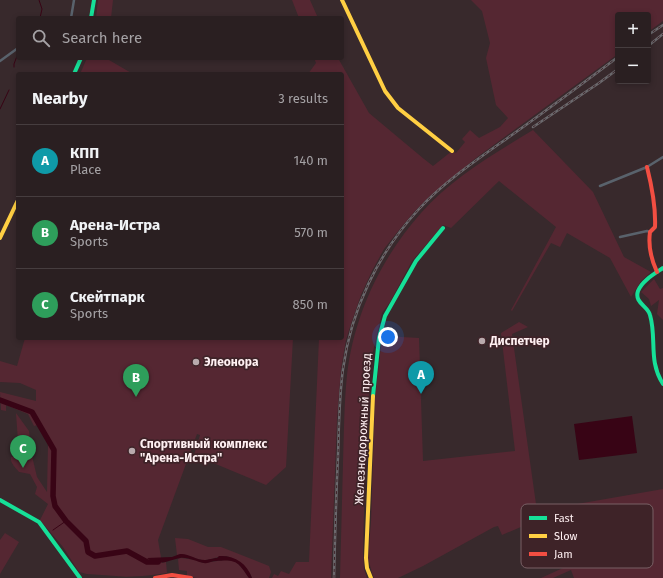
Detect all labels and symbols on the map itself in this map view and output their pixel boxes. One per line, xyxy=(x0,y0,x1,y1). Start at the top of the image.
your location xyxy=(378,327,398,347)
place label: Диспетчер xyxy=(489,334,550,348)
marker: Диспетчер xyxy=(477,336,487,346)
street label: Железнодорожный проезд xyxy=(352,352,374,505)
place label: Элеонора xyxy=(204,355,259,369)
marker: Элеонора xyxy=(191,357,201,367)
pin: A xyxy=(408,361,434,394)
pin: B xyxy=(123,364,149,397)
pin: C xyxy=(10,435,36,468)
place label: Спортивный комплекс "Арена-Истра" xyxy=(140,437,268,465)
marker: Спортивный комплекс "Арена-Истра" xyxy=(127,446,137,456)
legend xyxy=(521,504,653,568)
text: Fast xyxy=(554,512,574,525)
text: Slow xyxy=(554,530,578,543)
text: Jam xyxy=(554,548,573,561)

